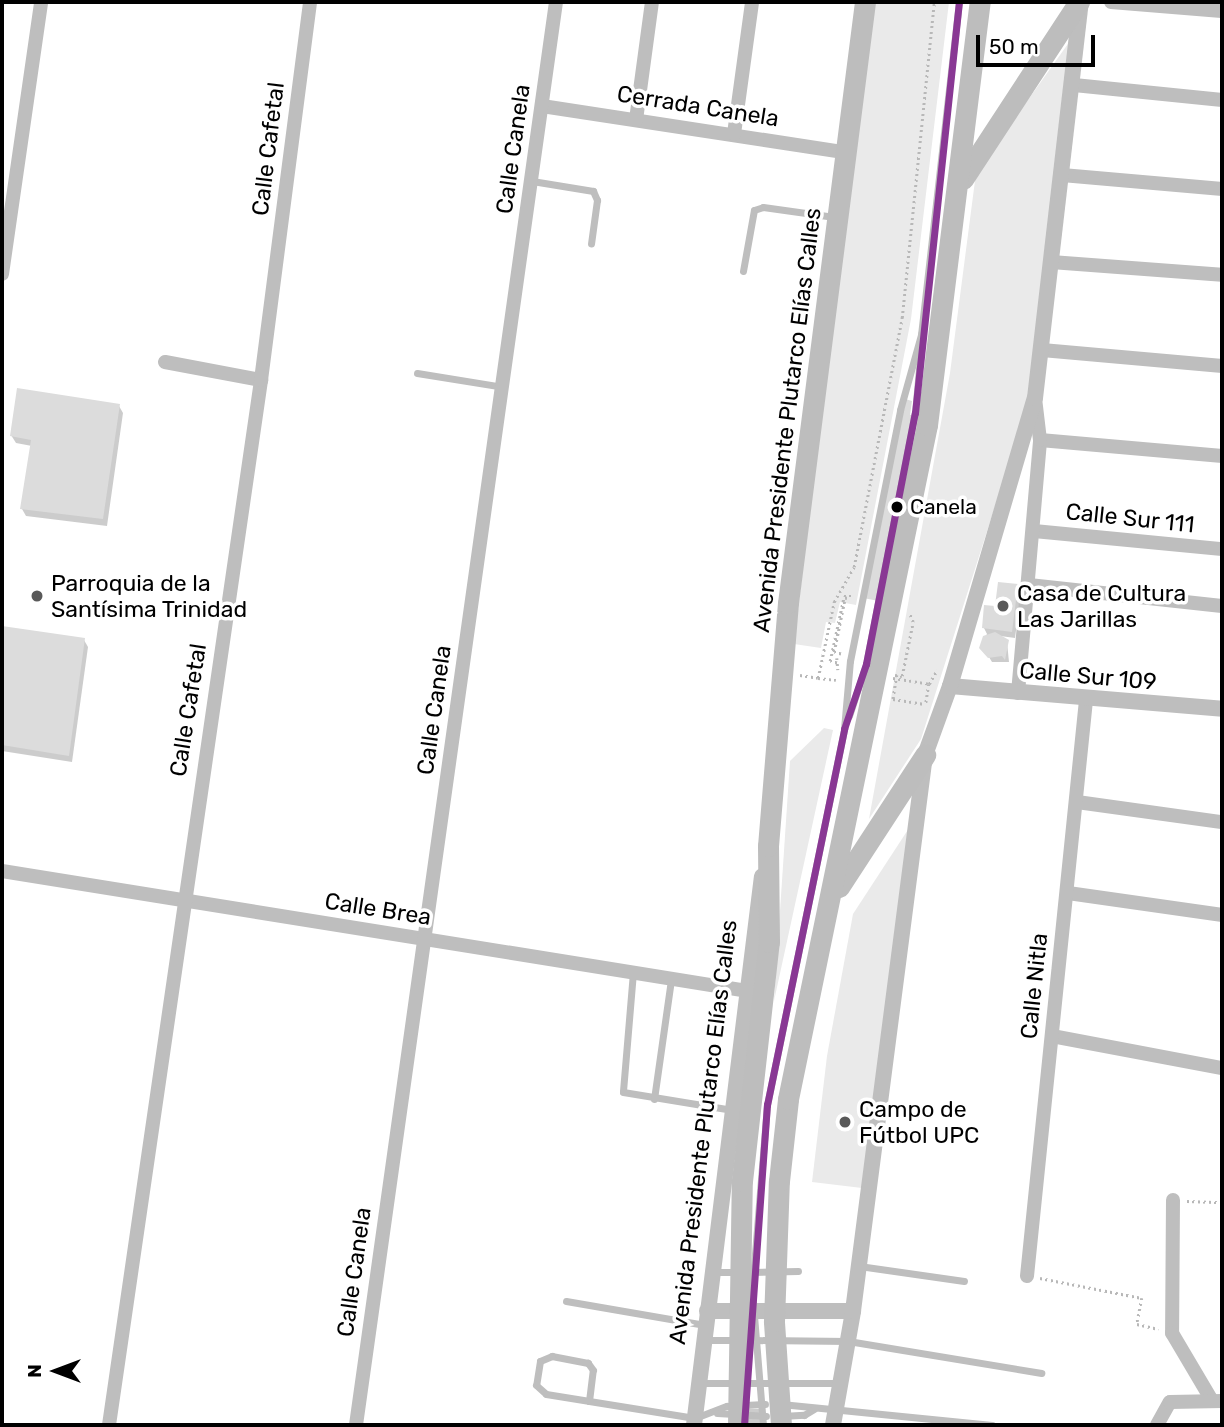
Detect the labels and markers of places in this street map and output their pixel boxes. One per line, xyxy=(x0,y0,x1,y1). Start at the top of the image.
place label: Canela xyxy=(910,494,977,520)
marker: Canela xyxy=(890,500,904,514)
place label: Parroquia de la Santísima Trinidad xyxy=(51,569,248,623)
place label: Casa de Cultura Las Jarillas xyxy=(1017,579,1186,633)
marker: Parroquia de la Santísima Trinidad xyxy=(29,588,45,604)
marker: Casa de Cultura Las Jarillas xyxy=(995,598,1011,614)
place label: Campo de Fútbol UPC xyxy=(859,1095,979,1149)
marker: Campo de Fútbol UPC xyxy=(837,1114,853,1130)

